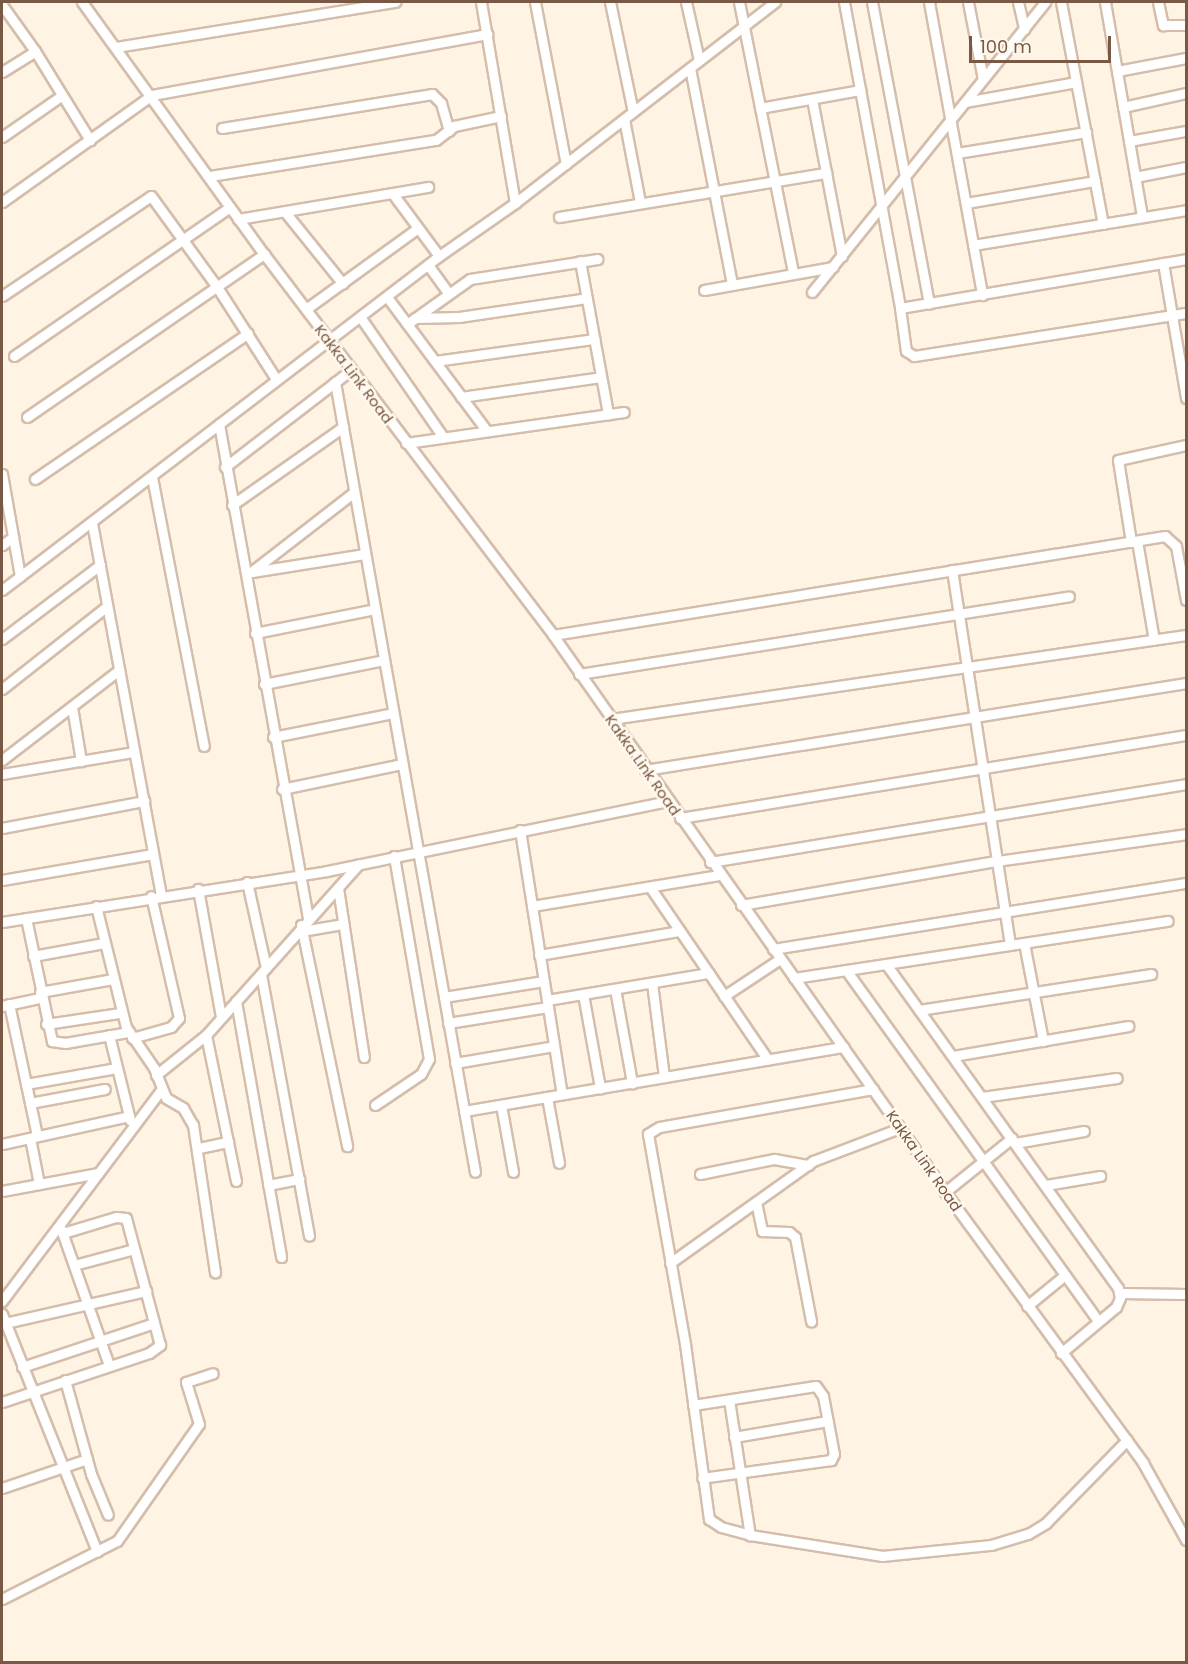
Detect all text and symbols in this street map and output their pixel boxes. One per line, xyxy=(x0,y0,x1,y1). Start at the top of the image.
scale bar xyxy=(972,24,1114,62)
text: 100 m xyxy=(980,34,1032,59)
street label: Kakka Link Road xyxy=(311,321,397,427)
street label: Kakka Link Road xyxy=(601,711,685,819)
street label: Kakka Link Road xyxy=(882,1107,966,1215)

